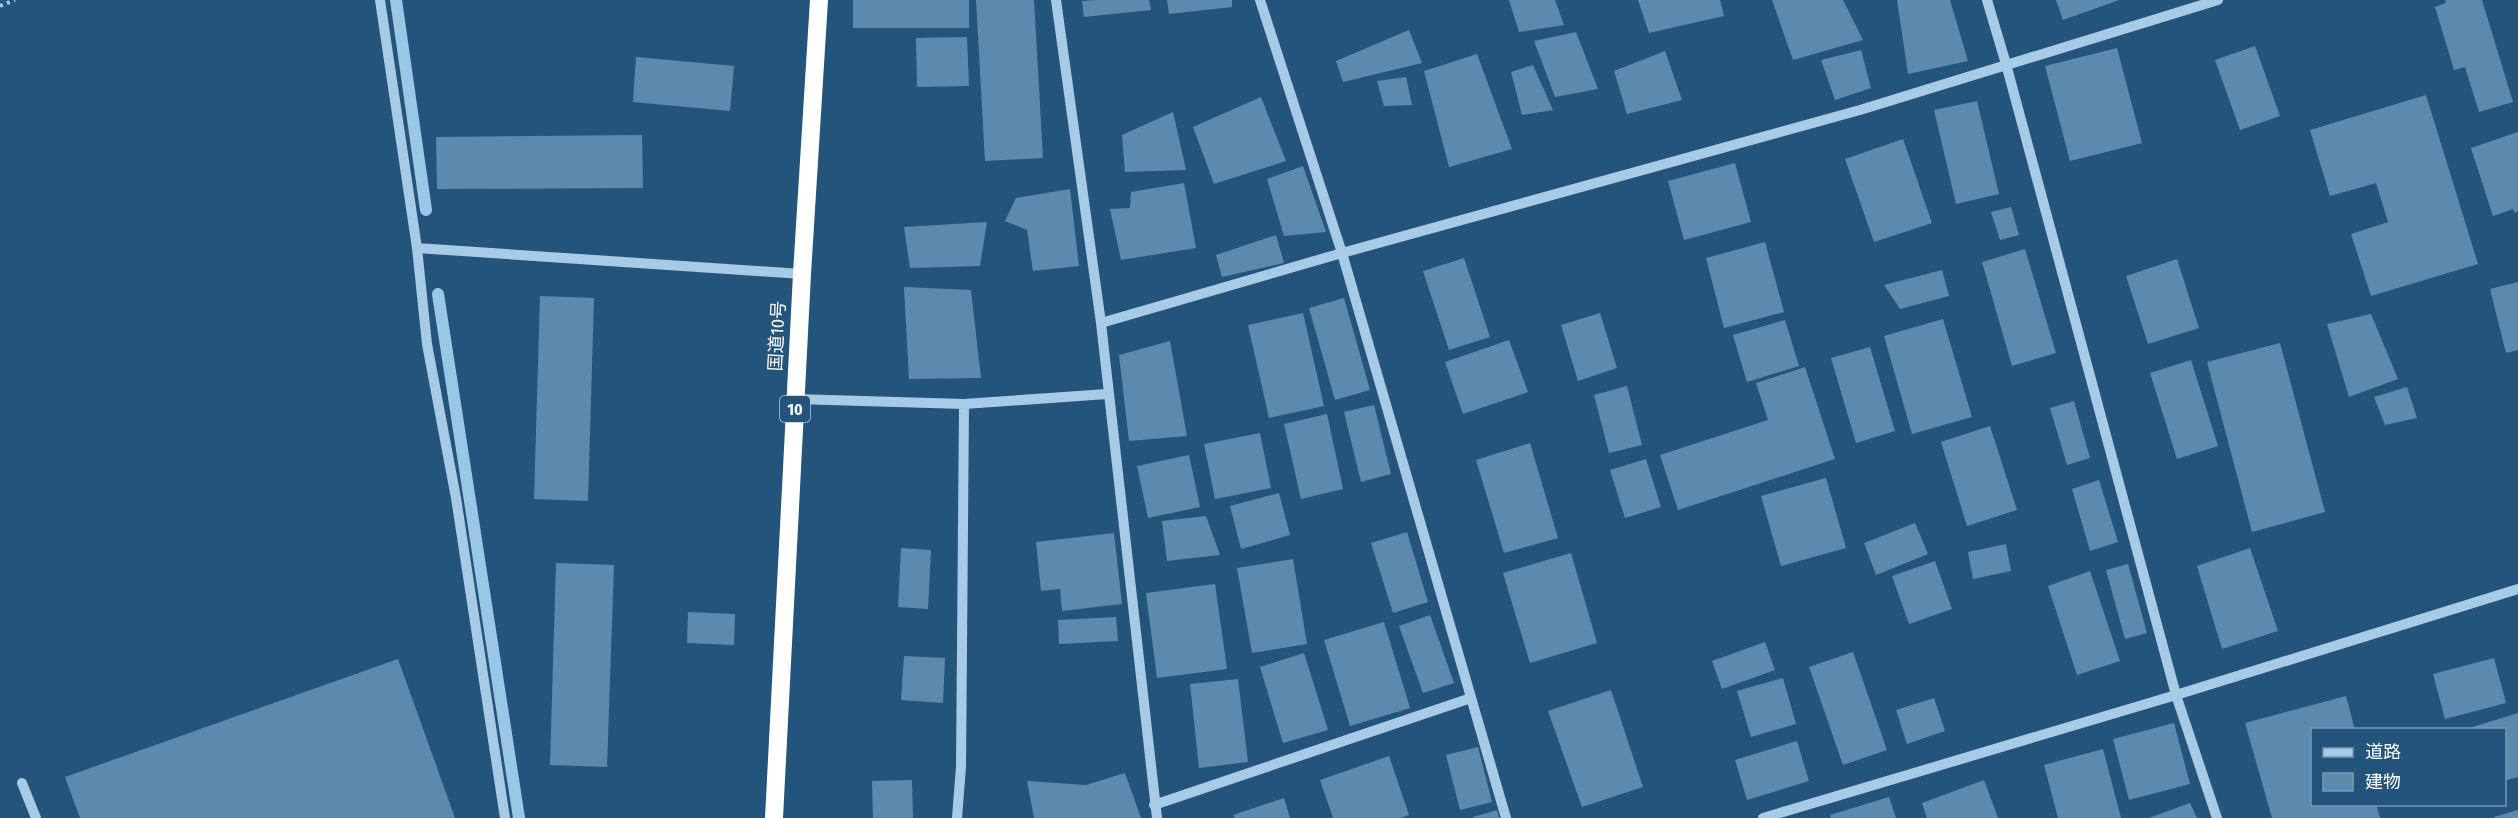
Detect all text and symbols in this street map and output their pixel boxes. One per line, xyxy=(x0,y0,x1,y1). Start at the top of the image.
street label: 国道10号 xyxy=(764,300,790,372)
road number: 10 xyxy=(780,396,810,422)
legend xyxy=(2311,728,2506,806)
text: 道路 xyxy=(2365,741,2401,763)
text: 建物 xyxy=(2365,771,2401,793)

